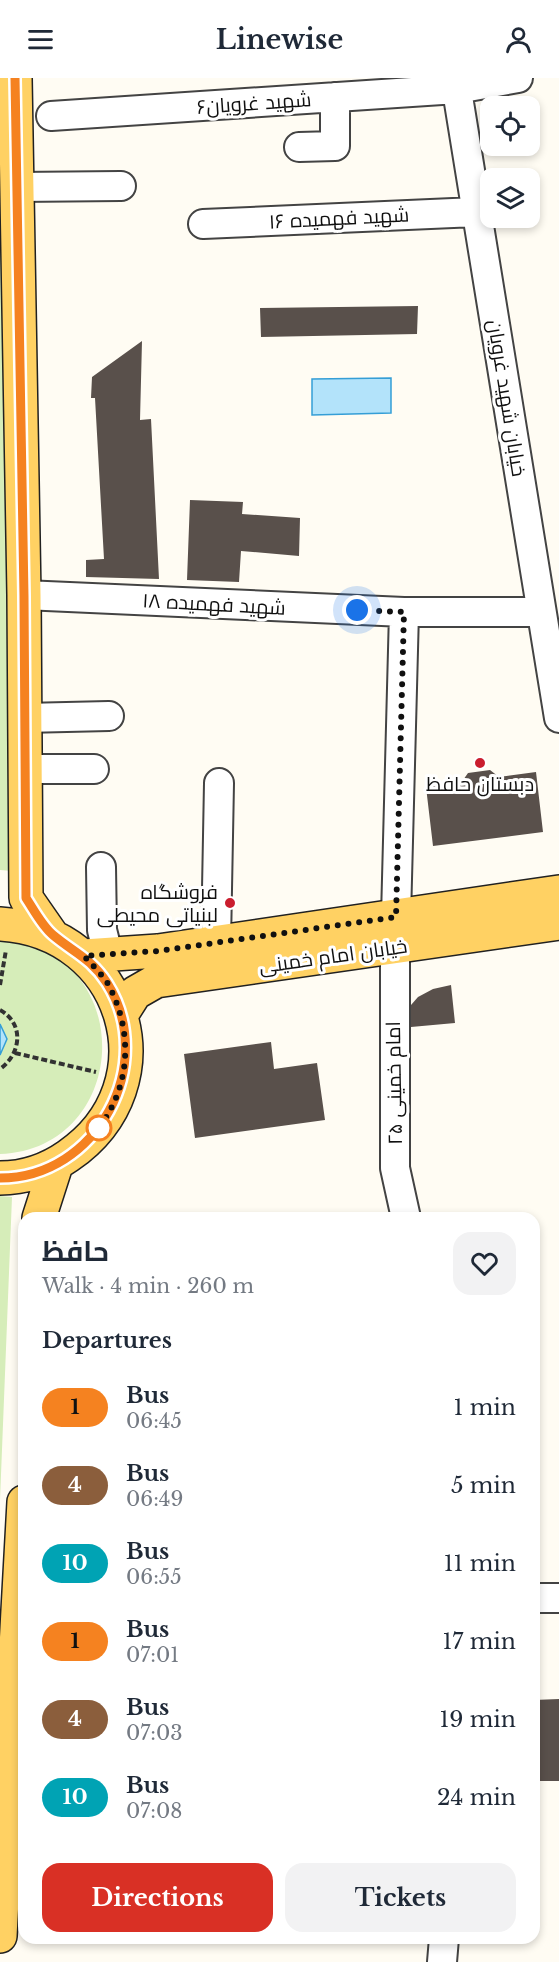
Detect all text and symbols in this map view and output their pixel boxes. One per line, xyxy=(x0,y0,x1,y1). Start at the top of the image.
icon: menu xyxy=(24,23,57,56)
text: Linewise xyxy=(216,23,343,56)
icon: person xyxy=(502,23,535,56)
street label: شهید غرویان۶ xyxy=(196,87,312,120)
map controls xyxy=(480,96,540,228)
button: locate xyxy=(480,96,540,156)
button: layers xyxy=(480,168,540,228)
street label: شهید فهمیده ۱۶ xyxy=(268,202,410,235)
street label: خیابان شهید غرویان xyxy=(482,318,531,478)
street label: شهید فهمیده ۱۸ xyxy=(142,588,286,621)
your location xyxy=(342,595,372,625)
marker: دبستان حافظ xyxy=(473,756,487,770)
place label: دبستان حافظ xyxy=(426,772,534,797)
place label: فروشگاه لبنیاتی محیطی xyxy=(97,880,218,928)
marker: فروشگاه لبنیاتی محیطی xyxy=(223,896,237,910)
street label: خیابان امام خمینی xyxy=(257,934,409,980)
street label: امام خمینی ۲۵ xyxy=(381,1021,409,1145)
unlabelled marker xyxy=(86,1115,112,1141)
button: heart xyxy=(453,1232,516,1295)
text: حافظ xyxy=(42,1234,109,1269)
text: Walk · 4 min · 260 m xyxy=(42,1274,254,1298)
text: Departures xyxy=(42,1327,172,1354)
text: Bus xyxy=(126,1382,169,1409)
text: 1 xyxy=(70,1394,80,1420)
text: 1 min xyxy=(454,1394,516,1421)
text: 06:45 xyxy=(126,1409,182,1433)
text: Bus xyxy=(126,1460,169,1487)
text: 4 xyxy=(68,1472,82,1498)
text: 5 min xyxy=(451,1472,516,1499)
text: 06:49 xyxy=(126,1487,183,1511)
text: Bus xyxy=(126,1538,169,1565)
text: 10 xyxy=(62,1550,88,1576)
text: 11 min xyxy=(444,1550,516,1577)
text: 06:55 xyxy=(126,1565,182,1589)
text: Bus xyxy=(126,1616,169,1643)
text: 1 xyxy=(70,1628,80,1654)
text: 17 min xyxy=(443,1628,516,1655)
text: 07:01 xyxy=(126,1643,179,1667)
text: Bus xyxy=(126,1694,169,1721)
text: 4 xyxy=(68,1706,82,1732)
text: 19 min xyxy=(439,1706,516,1733)
text: 07:03 xyxy=(126,1721,183,1745)
text: Bus xyxy=(126,1772,169,1799)
text: 10 xyxy=(62,1784,88,1810)
text: 24 min xyxy=(437,1784,516,1811)
text: 07:08 xyxy=(126,1799,182,1823)
button: Directions xyxy=(42,1863,273,1932)
button: Tickets xyxy=(285,1863,516,1932)

